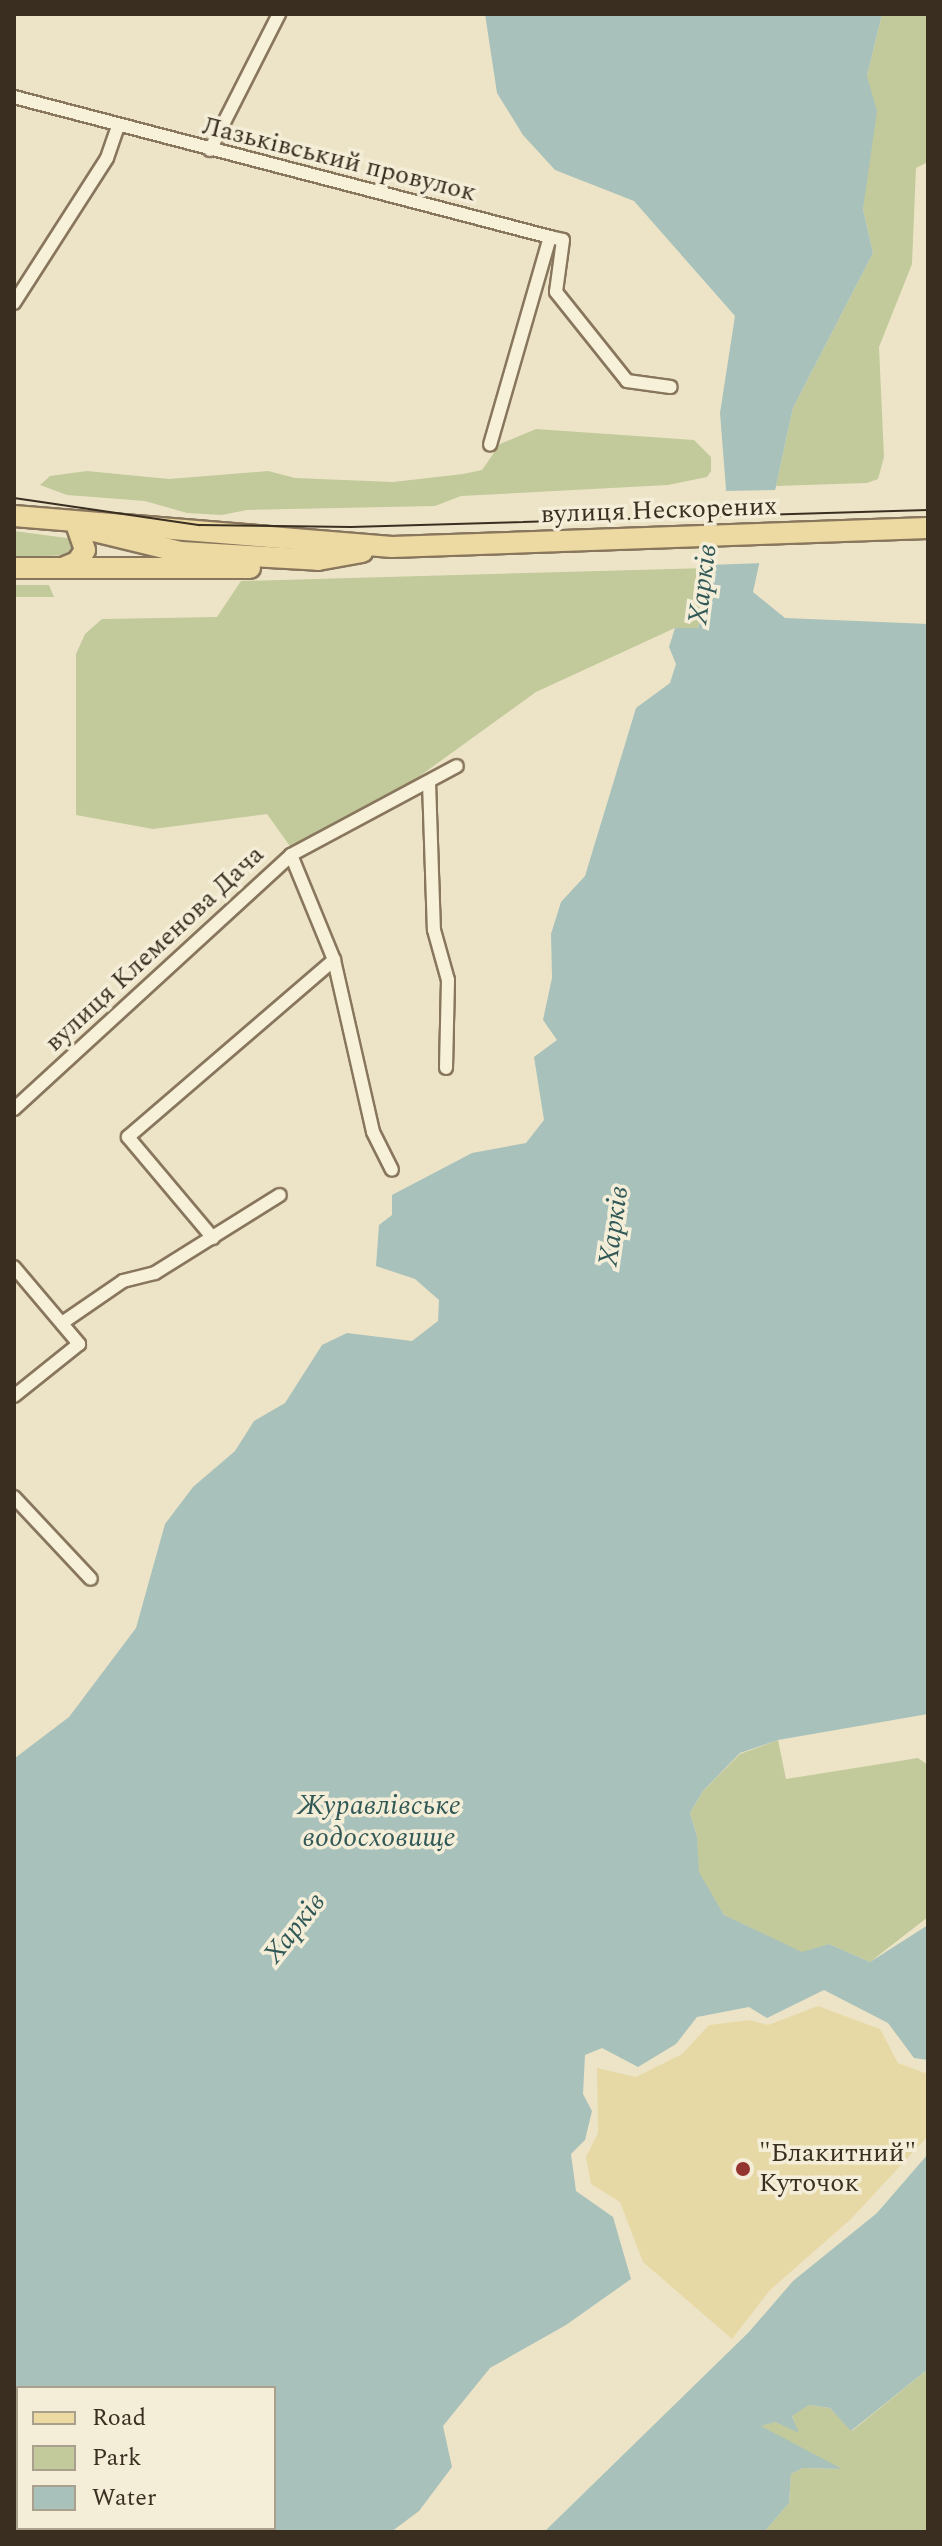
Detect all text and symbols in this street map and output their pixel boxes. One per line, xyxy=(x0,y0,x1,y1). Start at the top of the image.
street label: Лазьківський провулок xyxy=(199,111,479,209)
street label: вулиця Нескорених xyxy=(540,491,778,531)
water label: Харків xyxy=(681,542,725,626)
street label: вулиця Клеменова Дача xyxy=(39,839,271,1059)
water label: Харків xyxy=(592,1184,636,1268)
water label: Журавлівське водосховище xyxy=(297,1789,461,1855)
water label: Харків xyxy=(257,1886,333,1970)
place label: "Блакитний" Куточок xyxy=(759,2138,916,2200)
marker: "Блакитний" Куточок xyxy=(734,2160,752,2178)
legend xyxy=(16,2386,276,2530)
text: Road xyxy=(92,2400,146,2436)
text: Park xyxy=(92,2440,142,2476)
text: Water xyxy=(92,2480,156,2516)

